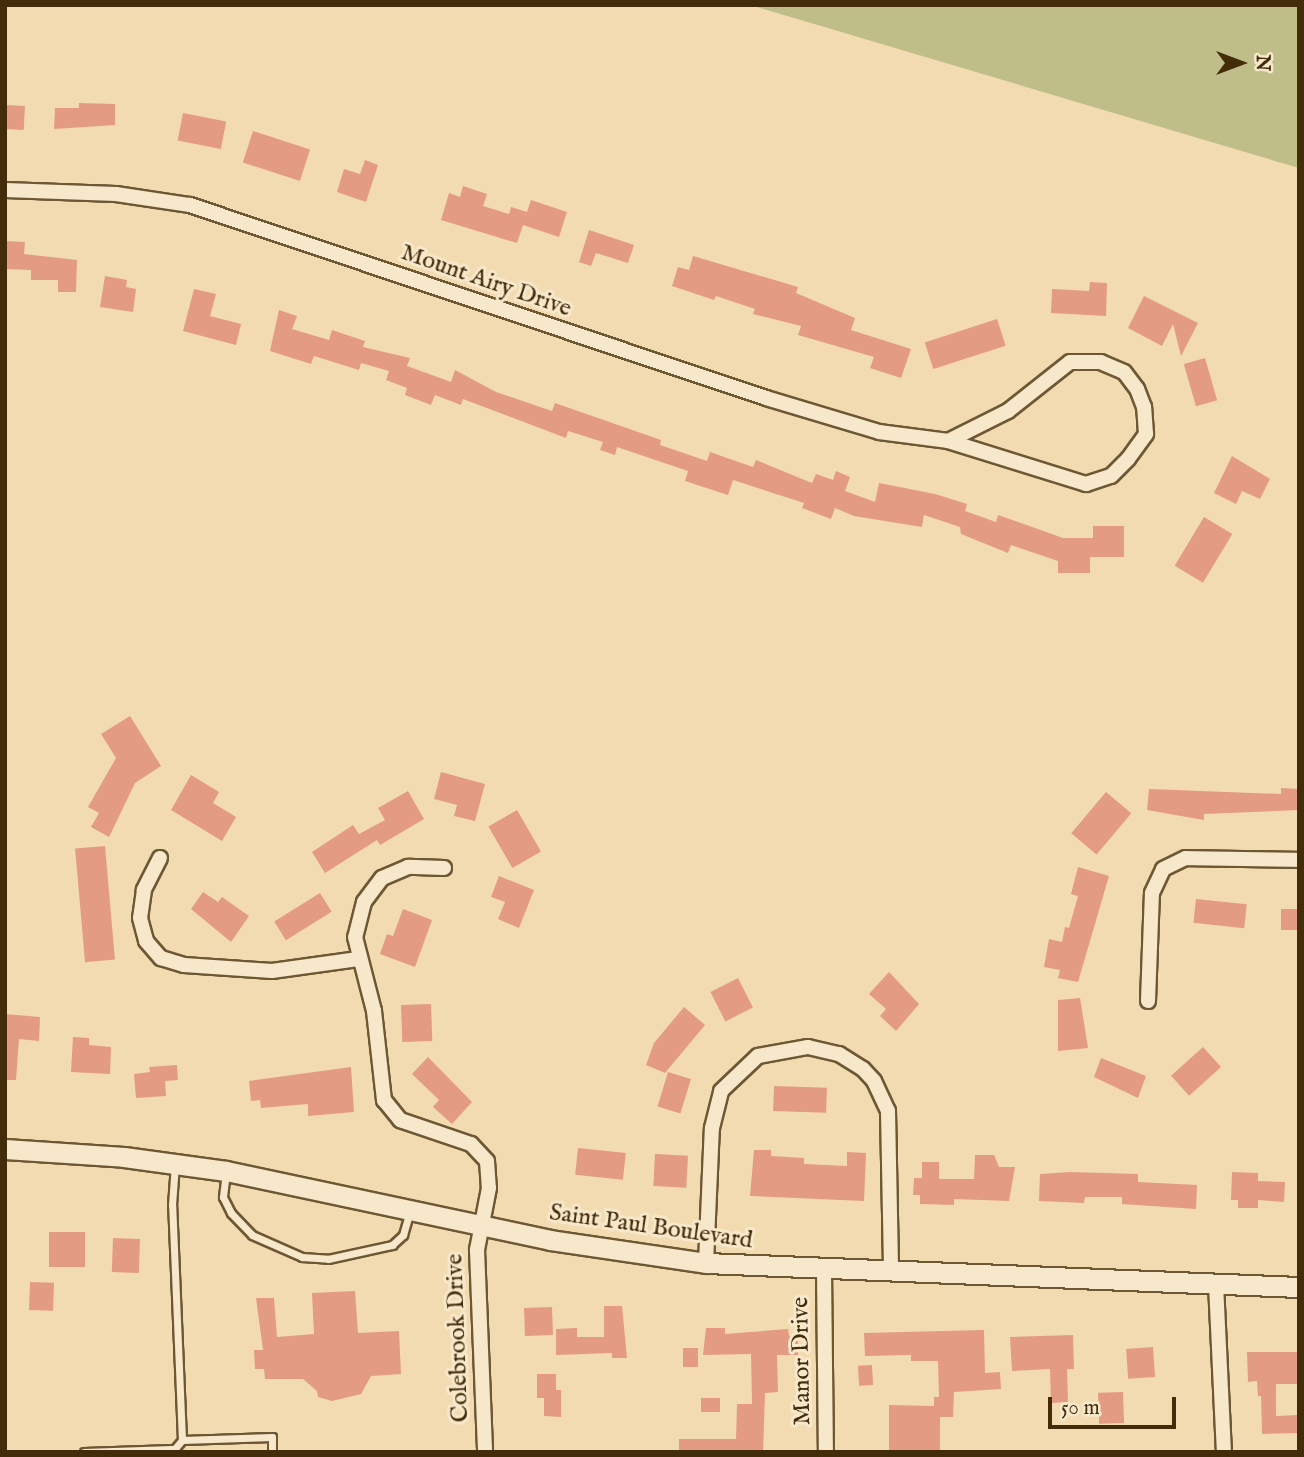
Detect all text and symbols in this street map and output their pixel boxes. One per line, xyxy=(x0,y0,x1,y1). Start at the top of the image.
north arrow xyxy=(1206,28,1276,98)
text: N xyxy=(1250,55,1274,71)
street label: Mount Airy Drive xyxy=(397,238,575,324)
street label: Saint Paul Boulevard xyxy=(548,1198,754,1256)
street label: Colebrook Drive xyxy=(441,1253,475,1423)
street label: Manor Drive xyxy=(786,1296,818,1426)
scale bar xyxy=(1052,1384,1180,1428)
text: 50 m xyxy=(1061,1395,1100,1422)

